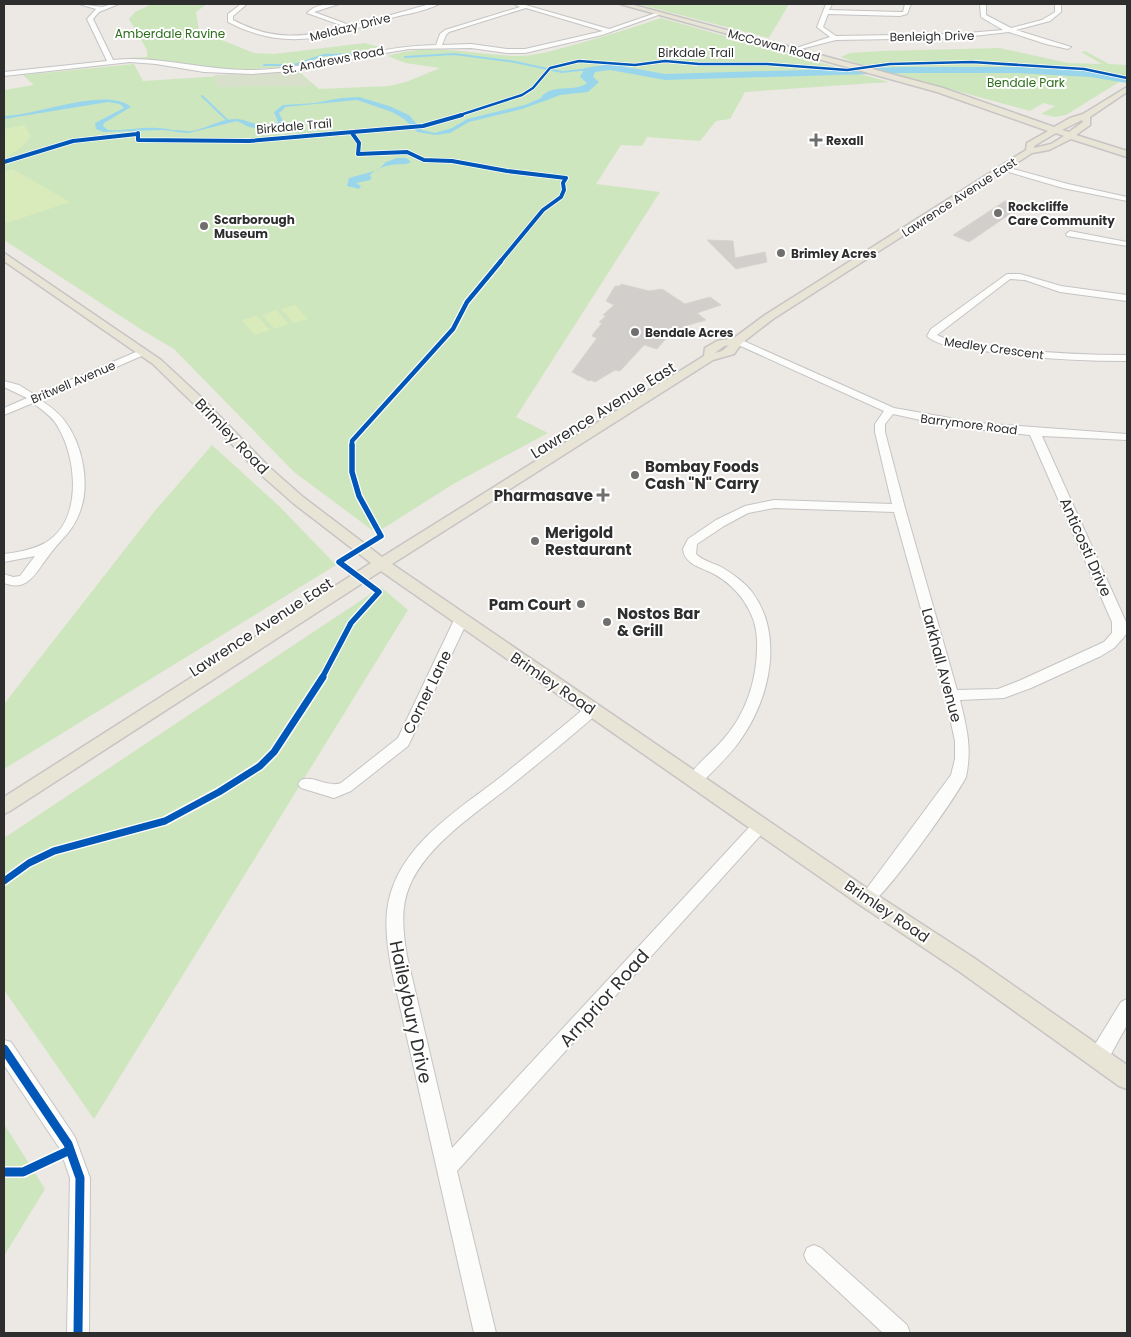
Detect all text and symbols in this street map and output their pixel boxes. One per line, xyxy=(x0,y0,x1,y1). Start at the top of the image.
street label: Meldazy Drive xyxy=(308,9,392,45)
park label: Amberdale Ravine xyxy=(115,25,225,42)
street label: McCowan Road xyxy=(726,25,822,65)
street label: Benleigh Drive xyxy=(889,27,975,45)
street label: St. Andrews Road xyxy=(281,42,385,78)
street label: Birkdale Trail xyxy=(658,44,734,61)
park label: Bendale Park xyxy=(987,74,1066,91)
street label: Birkdale Trail xyxy=(256,114,333,138)
place label: Rexall xyxy=(826,132,864,149)
marker: Rexall xyxy=(810,134,822,146)
street label: Lawrence Avenue East xyxy=(898,153,1020,241)
place label: Rockcliffe Care Community xyxy=(1008,198,1115,229)
marker: Rockcliffe Care Community xyxy=(992,207,1004,219)
place label: Scarborough Museum xyxy=(214,211,295,242)
marker: Scarborough Museum xyxy=(198,220,210,232)
place label: Brimley Acres xyxy=(791,245,877,262)
marker: Brimley Acres xyxy=(775,247,787,259)
place label: Bendale Acres xyxy=(645,324,734,341)
marker: Bendale Acres xyxy=(629,326,641,338)
street label: Medley Crescent xyxy=(943,333,1045,363)
street label: Britwell Avenue xyxy=(28,356,118,408)
street label: Lawrence Avenue East xyxy=(527,357,679,463)
street label: Brimley Road xyxy=(190,393,274,479)
street label: Barrymore Road xyxy=(920,410,1018,438)
place label: Bombay Foods Cash "N" Carry xyxy=(645,456,760,494)
marker: Bombay Foods Cash "N" Carry xyxy=(629,469,641,481)
place label: Pharmasave xyxy=(494,485,593,506)
marker: Pharmasave xyxy=(597,489,609,501)
street label: Anticosti Drive xyxy=(1055,494,1117,600)
place label: Merigold Restaurant xyxy=(545,522,632,560)
marker: Merigold Restaurant xyxy=(529,535,541,547)
street label: Lawrence Avenue East xyxy=(185,573,337,681)
place label: Pam Court xyxy=(489,594,571,615)
marker: Pam Court xyxy=(575,598,587,610)
place label: Nostos Bar & Grill xyxy=(617,603,700,641)
street label: Larkhall Avenue xyxy=(917,606,967,724)
marker: Nostos Bar & Grill xyxy=(601,616,613,628)
street label: Corner Lane xyxy=(398,647,456,737)
street label: Brimley Road xyxy=(506,647,600,719)
street label: Brimley Road xyxy=(840,875,934,947)
street label: Haileybury Drive xyxy=(384,938,438,1086)
street label: Arnprior Road xyxy=(553,944,655,1052)

